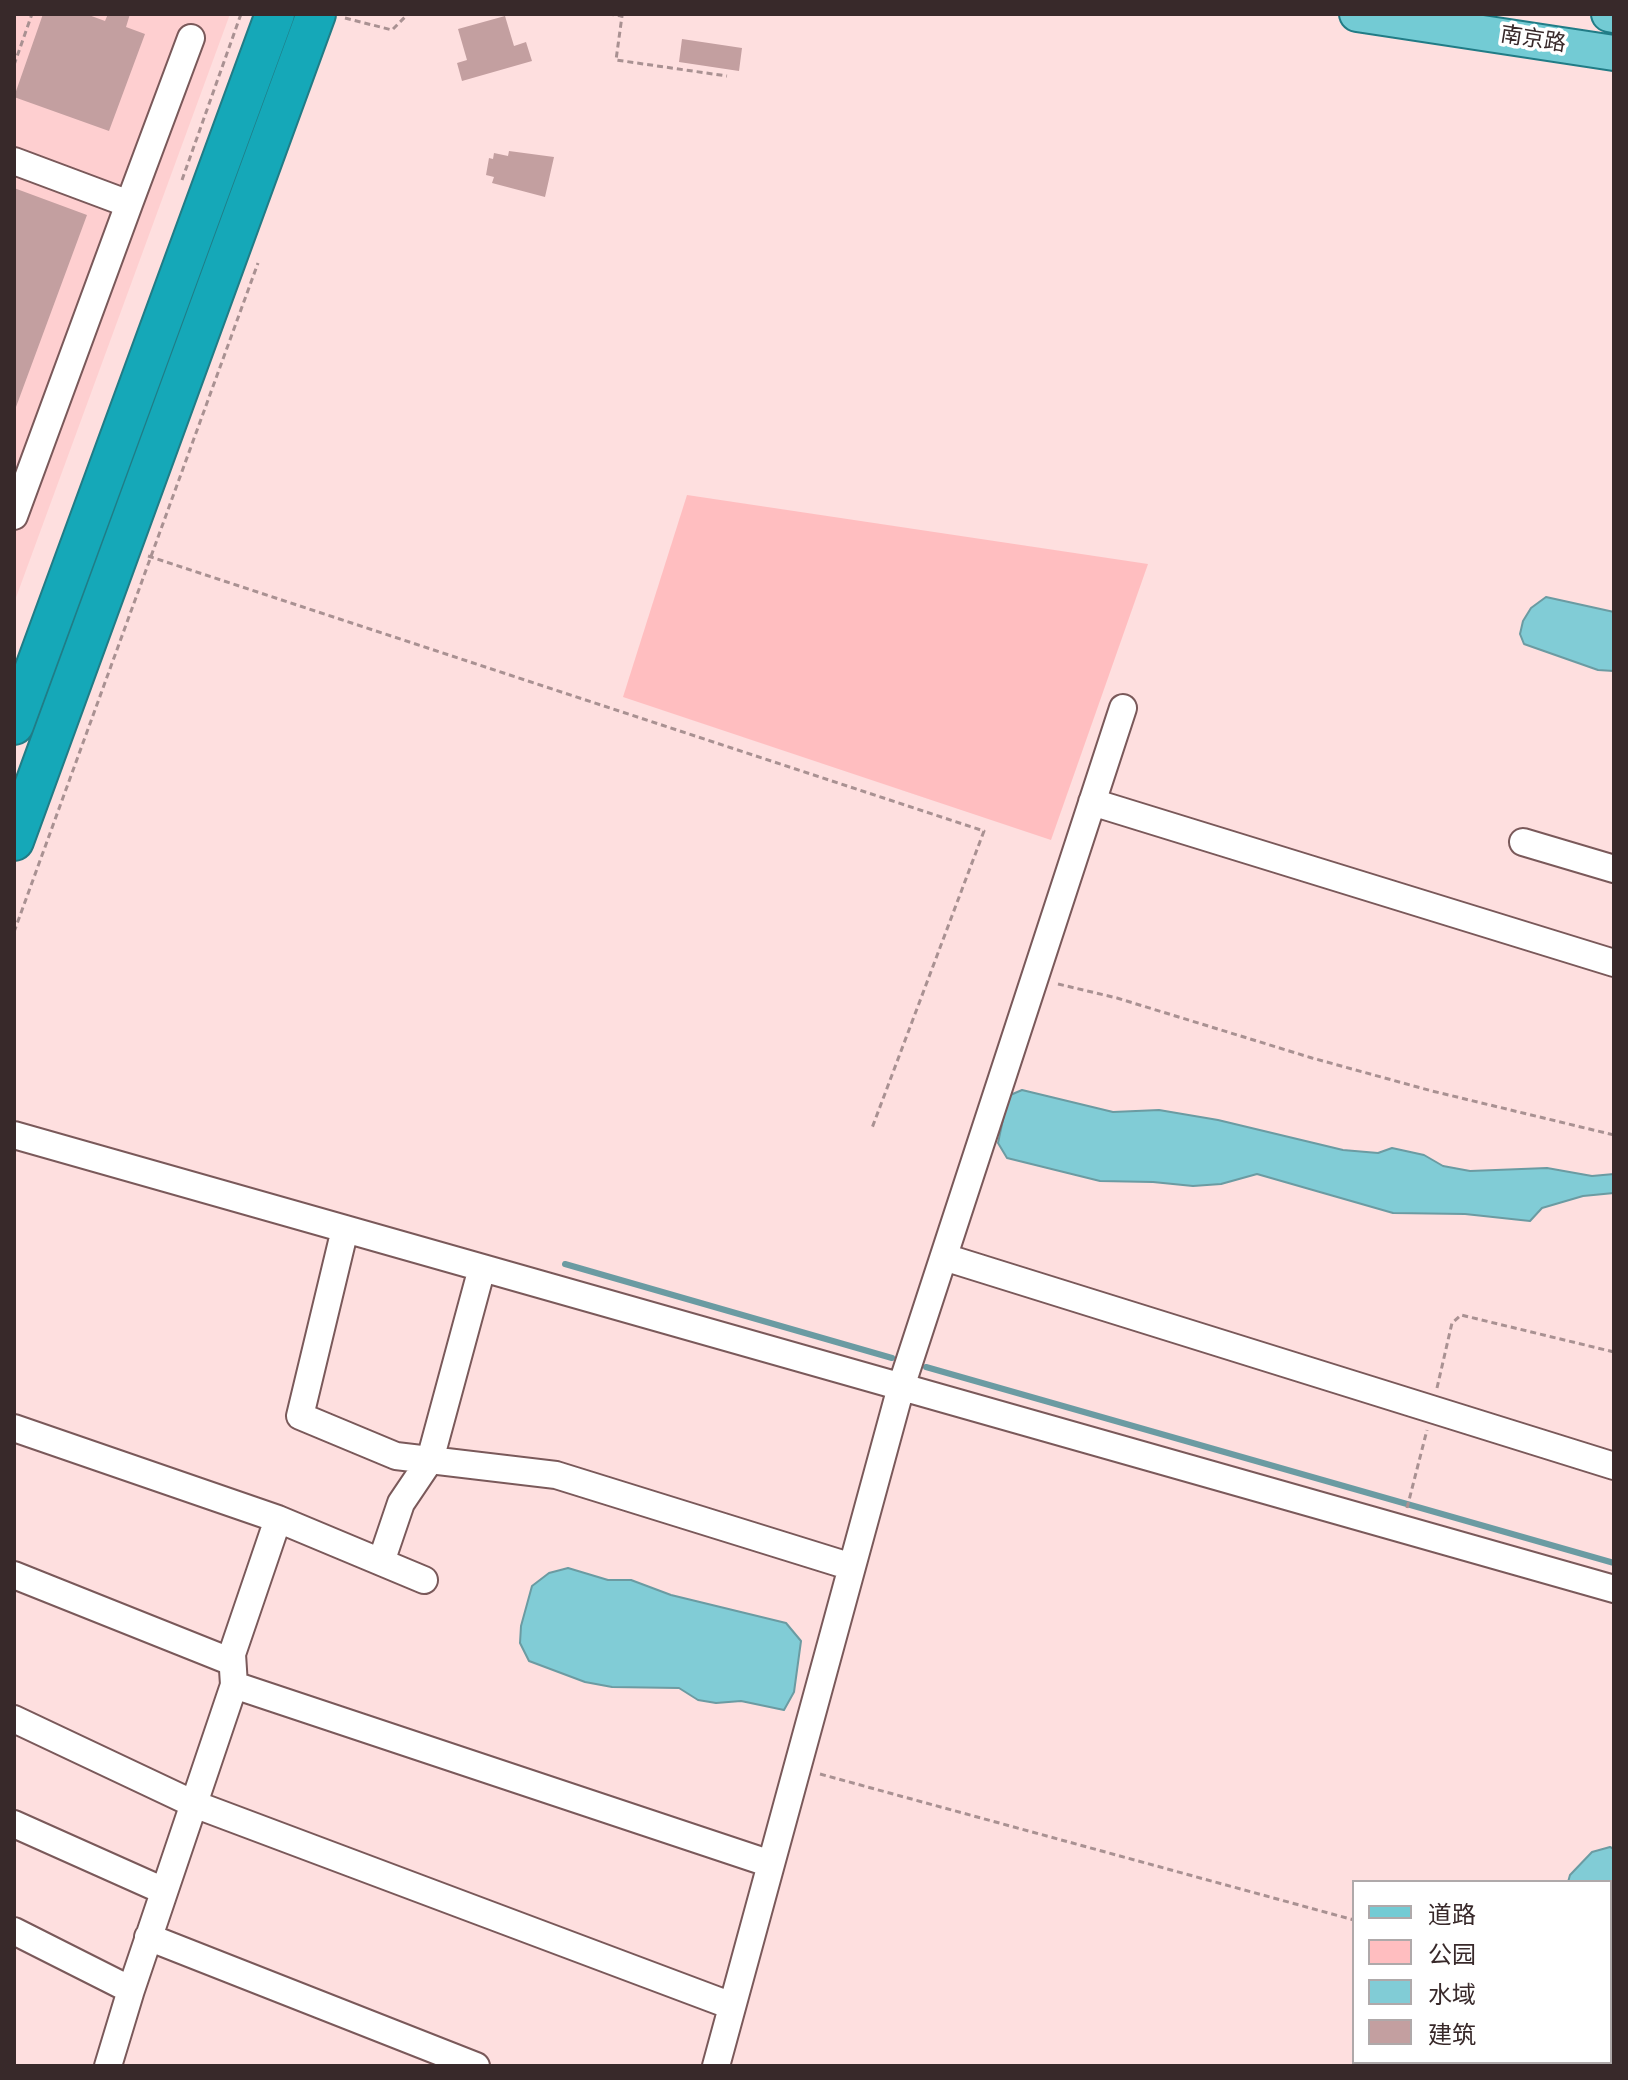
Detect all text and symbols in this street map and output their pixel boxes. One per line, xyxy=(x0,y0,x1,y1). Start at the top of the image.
street label: 南京路 xyxy=(1498,22,1568,58)
legend xyxy=(1352,1880,1612,2064)
text: 道路 xyxy=(1428,1898,1476,1930)
text: 公园 xyxy=(1428,1938,1476,1970)
text: 水域 xyxy=(1428,1978,1476,2010)
text: 建筑 xyxy=(1428,2018,1476,2050)

